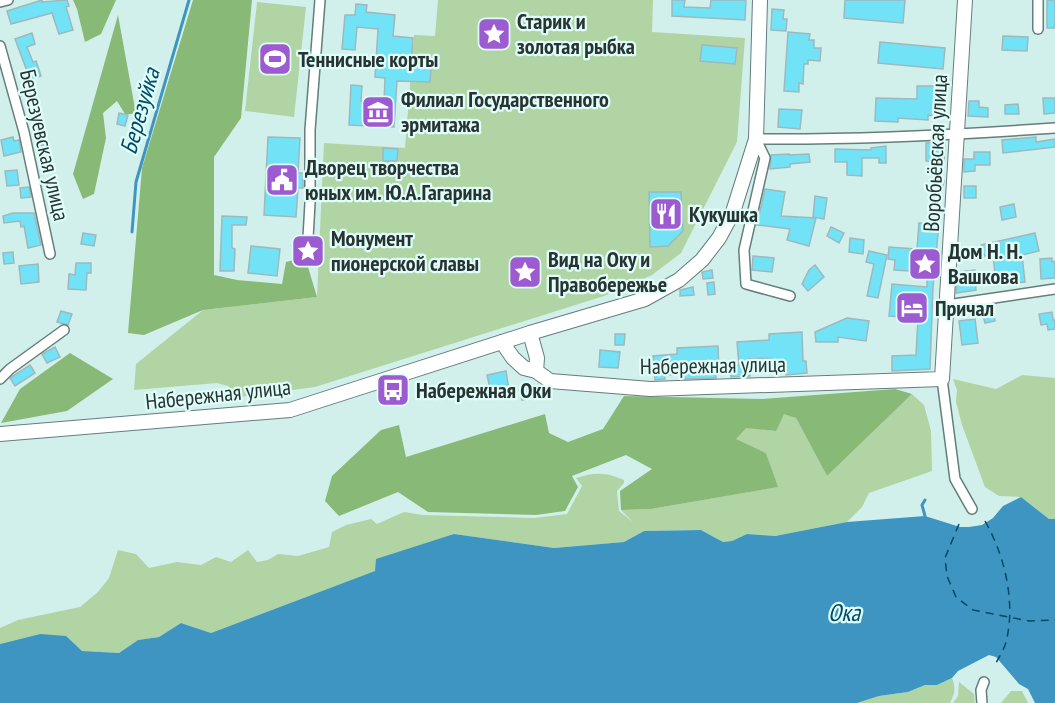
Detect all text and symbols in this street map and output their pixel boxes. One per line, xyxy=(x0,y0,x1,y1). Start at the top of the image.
place label: Старик и золотая рыбка xyxy=(517,7,635,60)
place icon: Старик и золотая рыбка xyxy=(476,16,512,52)
sports icon: Теннисные корты xyxy=(257,41,293,77)
place label: Теннисные корты xyxy=(298,45,438,73)
water label: Березуйка xyxy=(113,63,167,157)
street label: Березуевская улица xyxy=(14,66,76,224)
street label: Воробьёвская улица xyxy=(917,73,953,233)
place label: Филиал Государственного эрмитажа xyxy=(401,85,609,138)
museum icon: Филиал Государственного эрмитажа xyxy=(360,94,396,130)
place label: Дворец творчества юных им. Ю.А.Гагарина xyxy=(305,153,491,206)
public building icon: Дворец творчества юных им. Ю.А.Гагарина xyxy=(264,162,300,198)
restaurant icon: Кукушка xyxy=(648,196,684,232)
place label: Кукушка xyxy=(689,200,758,228)
place label: Монумент пионерской славы xyxy=(331,224,479,277)
place icon: Монумент пионерской славы xyxy=(290,233,326,269)
place label: Дом Н. Н. Вашкова xyxy=(948,237,1023,290)
place label: Вид на Оку и Правобережье xyxy=(548,245,667,298)
place icon: Дом Н. Н. Вашкова xyxy=(907,246,943,282)
place icon: Вид на Оку и Правобережье xyxy=(507,254,543,290)
hotel icon: Причал xyxy=(894,290,930,326)
place label: Причал xyxy=(935,294,994,322)
street label: Набережная улица xyxy=(640,350,786,380)
street label: Набережная улица xyxy=(144,372,292,416)
bus stop icon: Набережная Оки xyxy=(375,372,411,408)
place label: Набережная Оки xyxy=(416,376,551,404)
water label: Ока xyxy=(828,597,861,628)

